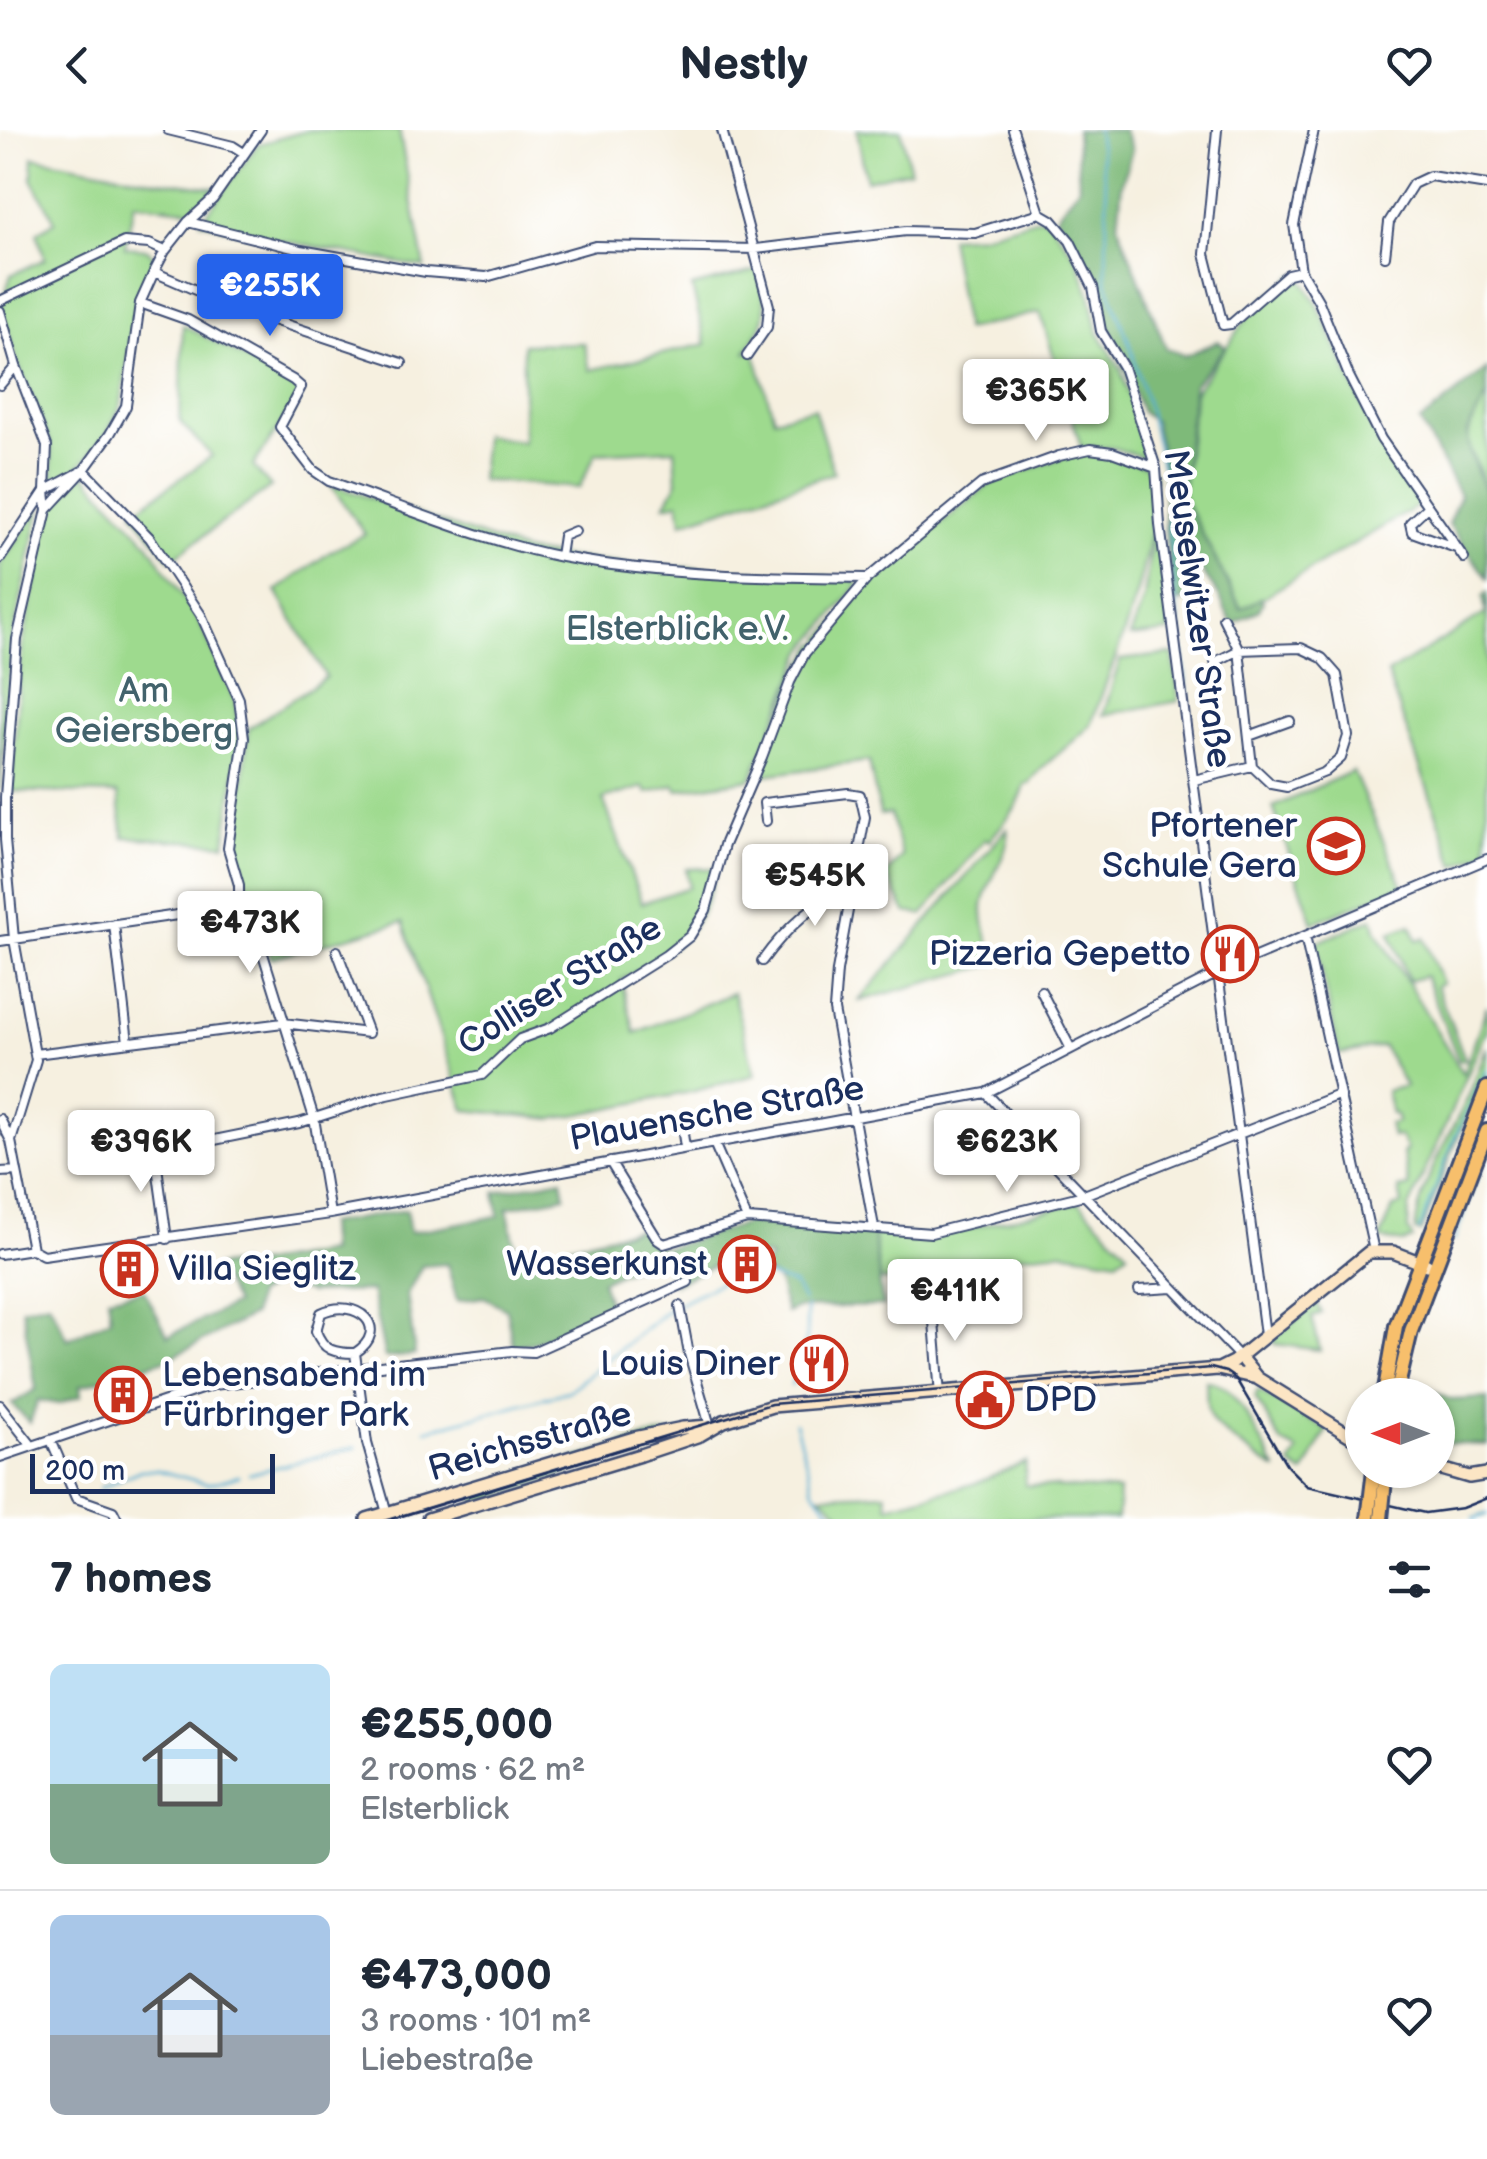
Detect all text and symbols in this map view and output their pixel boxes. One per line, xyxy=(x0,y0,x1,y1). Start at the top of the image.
icon: back xyxy=(50,38,105,93)
text: Nestly xyxy=(679,38,808,93)
icon: heart xyxy=(1382,38,1437,93)
pin: €255K xyxy=(200,254,340,339)
text: €255K xyxy=(219,267,321,306)
pin: €365K xyxy=(966,359,1106,444)
text: €365K xyxy=(985,372,1087,411)
street label: Meuselwitzer Straße xyxy=(1153,447,1241,771)
park label: Elsterblick e.V. xyxy=(565,608,789,651)
park label: Am Geiersberg xyxy=(55,670,233,753)
place label: Pfortener Schule Gera xyxy=(1102,805,1298,888)
school or university icon: Pfortener Schule Gera xyxy=(1306,816,1366,876)
pin: €545K xyxy=(745,844,885,929)
text: €545K xyxy=(764,857,866,896)
pin: €473K xyxy=(180,891,320,976)
text: €473K xyxy=(199,904,301,943)
street label: Colliser Straße xyxy=(450,906,670,1066)
restaurant icon: Pizzeria Gepetto xyxy=(1200,924,1260,984)
place label: Pizzeria Gepetto xyxy=(929,933,1191,976)
street label: Plauensche Straße xyxy=(566,1067,868,1161)
pin: €396K xyxy=(71,1110,211,1195)
pin: €623K xyxy=(937,1110,1077,1195)
text: €396K xyxy=(90,1123,192,1162)
text: €623K xyxy=(956,1123,1058,1162)
building icon: Wasserkunst xyxy=(717,1234,777,1294)
building icon: Villa Sieglitz xyxy=(99,1239,159,1299)
place label: Wasserkunst xyxy=(506,1243,708,1286)
place label: Villa Sieglitz xyxy=(168,1248,357,1291)
pin: €411K xyxy=(885,1259,1025,1344)
text: €411K xyxy=(909,1272,1001,1311)
restaurant icon: Louis Diner xyxy=(789,1334,849,1394)
place label: Louis Diner xyxy=(600,1343,781,1386)
place label: Lebensabend im Fürbringer Park xyxy=(162,1354,426,1437)
building icon: Lebensabend im Fürbringer Park xyxy=(93,1365,153,1425)
public building icon: DPD xyxy=(955,1370,1015,1430)
north arrow xyxy=(1345,1378,1455,1488)
map controls xyxy=(1345,1378,1455,1488)
place label: DPD xyxy=(1024,1379,1097,1422)
street label: Reichsstraße xyxy=(424,1392,636,1492)
scale bar xyxy=(30,1449,275,1494)
text: 200 m xyxy=(45,1455,125,1488)
icon: filters xyxy=(1382,1552,1437,1607)
text: 7 homes xyxy=(50,1554,212,1605)
text: €255,000 xyxy=(360,1700,553,1751)
icon: home xyxy=(130,1704,250,1824)
icon: heart xyxy=(1382,1737,1437,1792)
text: 2 rooms · 62 m² xyxy=(360,1751,585,1790)
text: Elsterblick xyxy=(360,1790,509,1829)
text: €473,000 xyxy=(360,1951,552,2002)
icon: home xyxy=(130,1955,250,2075)
icon: heart xyxy=(1382,1988,1437,2043)
text: 3 rooms · 101 m² xyxy=(360,2002,591,2041)
text: Liebestraße xyxy=(360,2041,533,2080)

